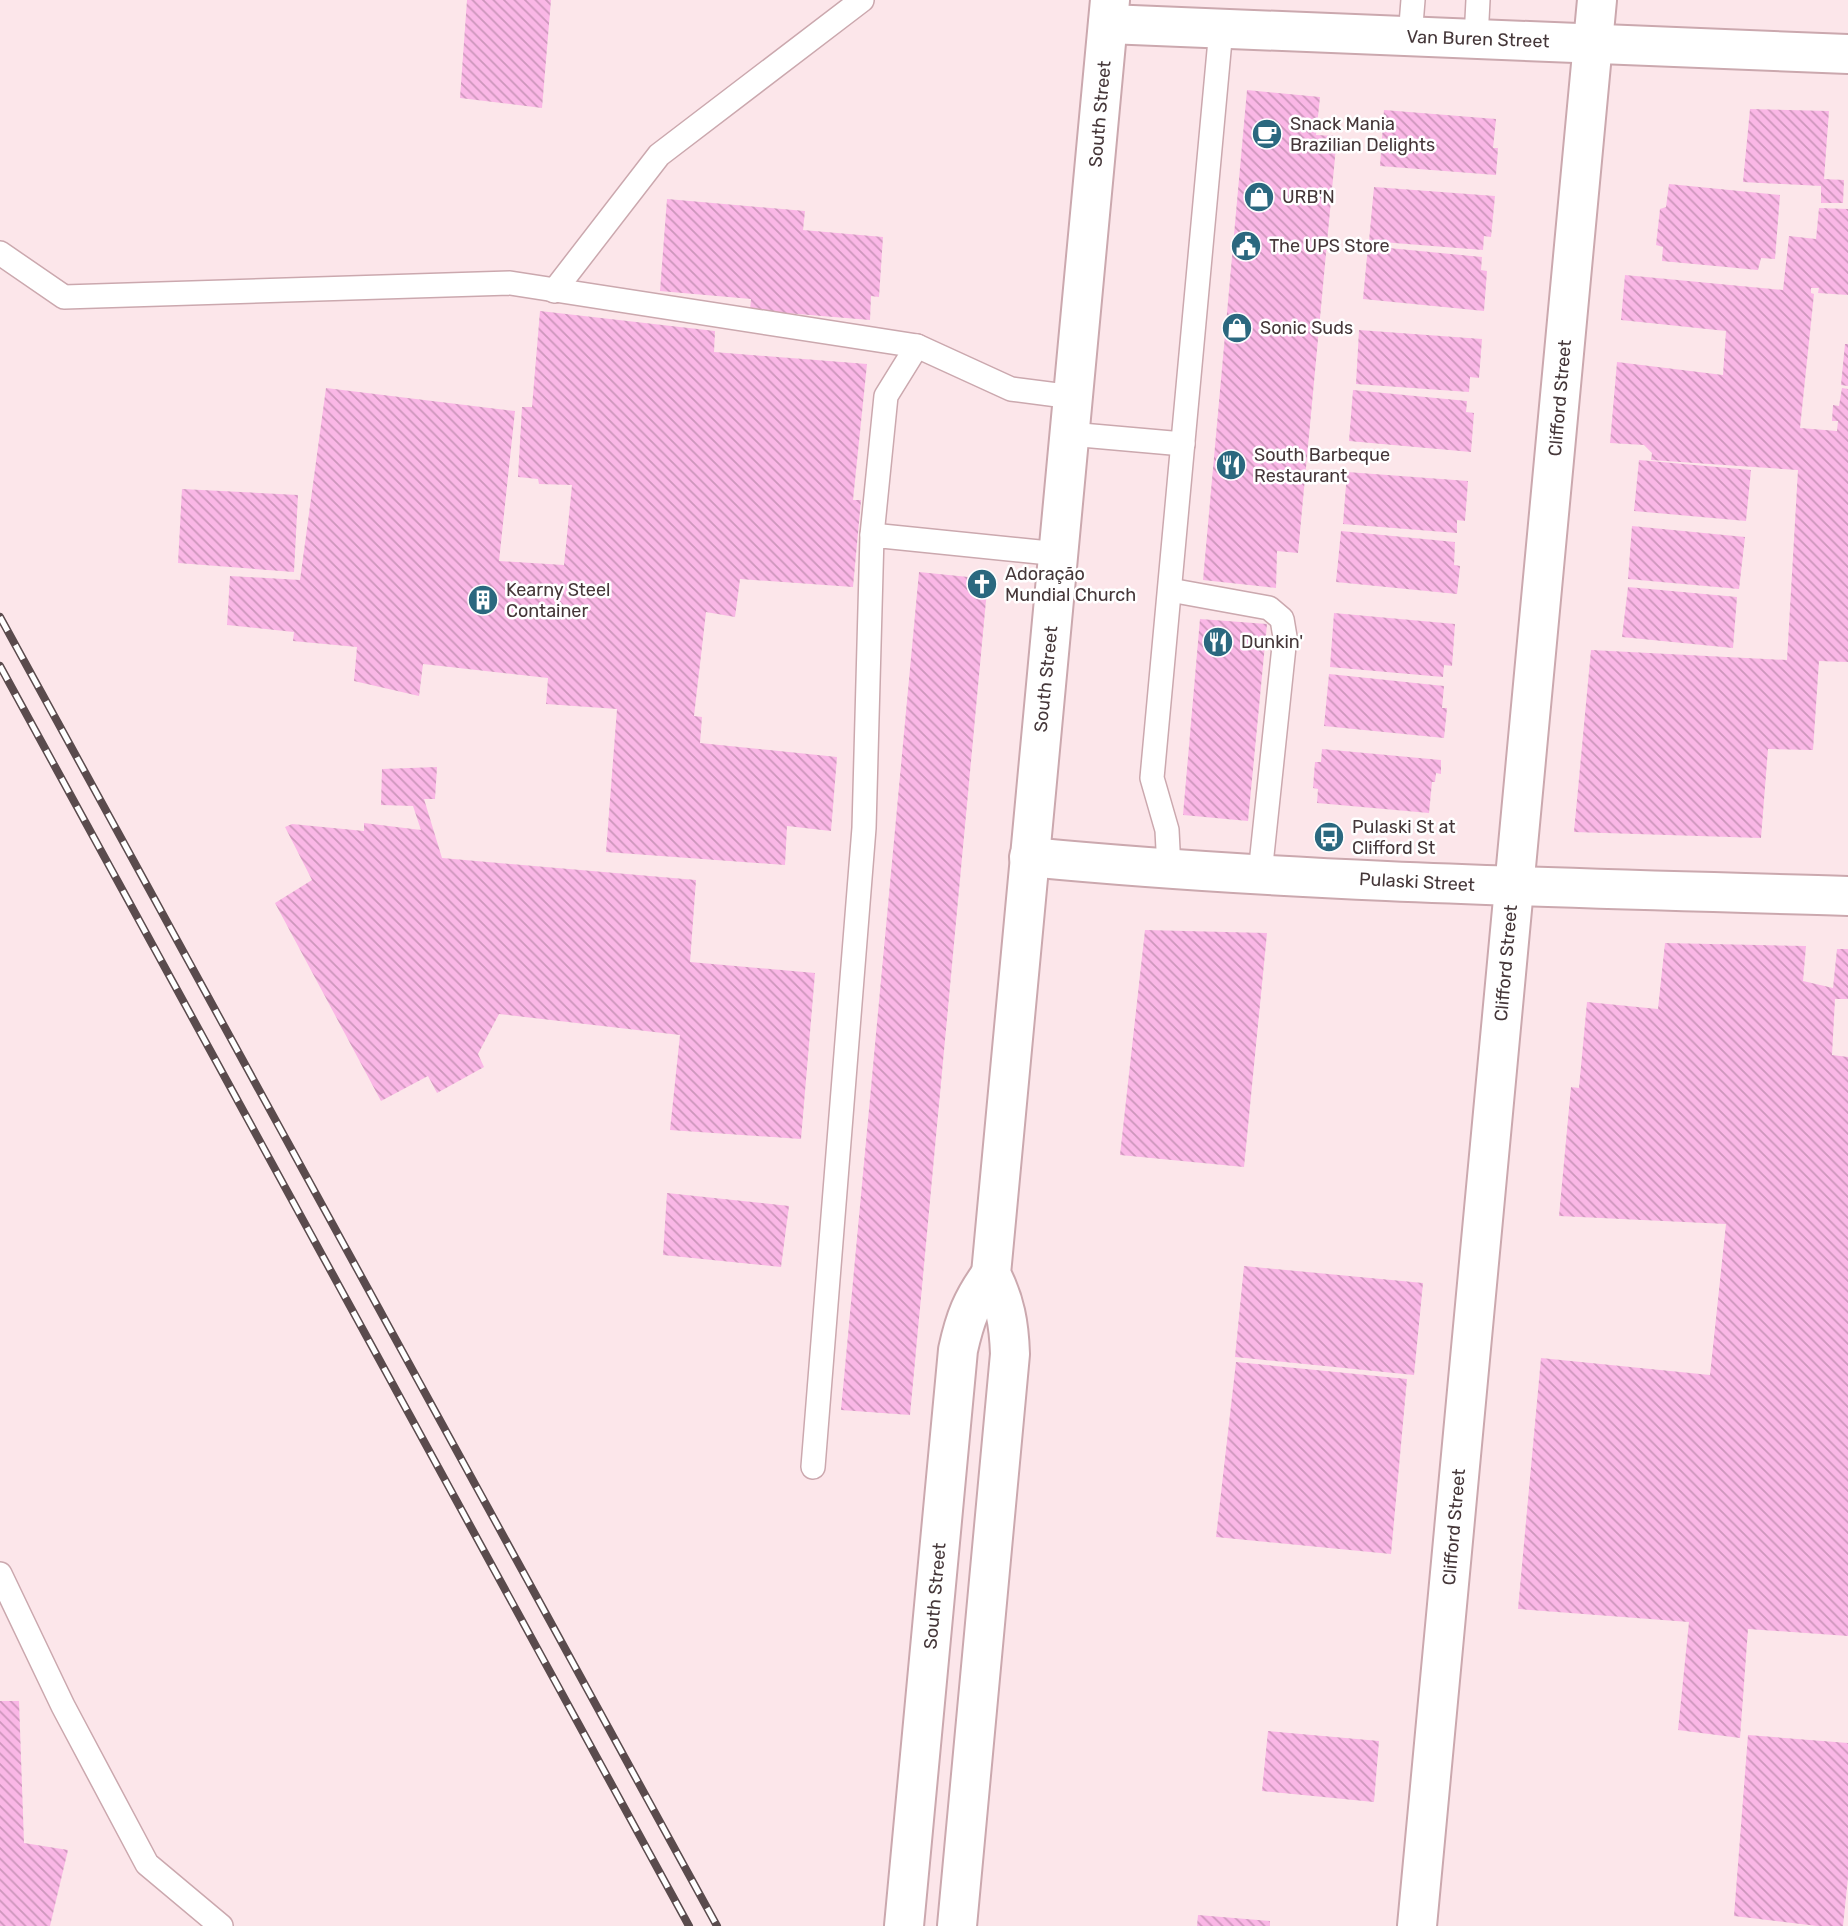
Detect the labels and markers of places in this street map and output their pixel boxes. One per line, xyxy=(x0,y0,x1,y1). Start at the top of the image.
place label: Snack Mania Brazilian Delights xyxy=(1290,113,1435,156)
cafe icon: Snack Mania Brazilian Delights xyxy=(1250,117,1284,151)
shop icon: URB'N xyxy=(1242,180,1276,214)
place label: URB'N xyxy=(1282,186,1335,208)
public building icon: The UPS Store xyxy=(1229,229,1263,263)
place label: The UPS Store xyxy=(1269,235,1390,257)
shop icon: Sonic Suds xyxy=(1220,311,1254,345)
place label: Sonic Suds xyxy=(1260,317,1353,339)
place label: South Barbeque Restaurant xyxy=(1254,444,1390,487)
restaurant icon: South Barbeque Restaurant xyxy=(1214,448,1248,482)
place label: Adoração Mundial Church xyxy=(1005,563,1136,606)
church icon: Adoração Mundial Church xyxy=(965,567,999,601)
place label: Kearny Steel Container xyxy=(506,579,610,622)
building icon: Kearny Steel Container xyxy=(466,583,500,617)
restaurant icon: Dunkin' xyxy=(1201,625,1235,659)
place label: Dunkin' xyxy=(1241,631,1303,653)
place label: Pulaski St at Clifford St xyxy=(1352,816,1455,859)
bus stop icon: Pulaski St at Clifford St xyxy=(1312,820,1346,854)

